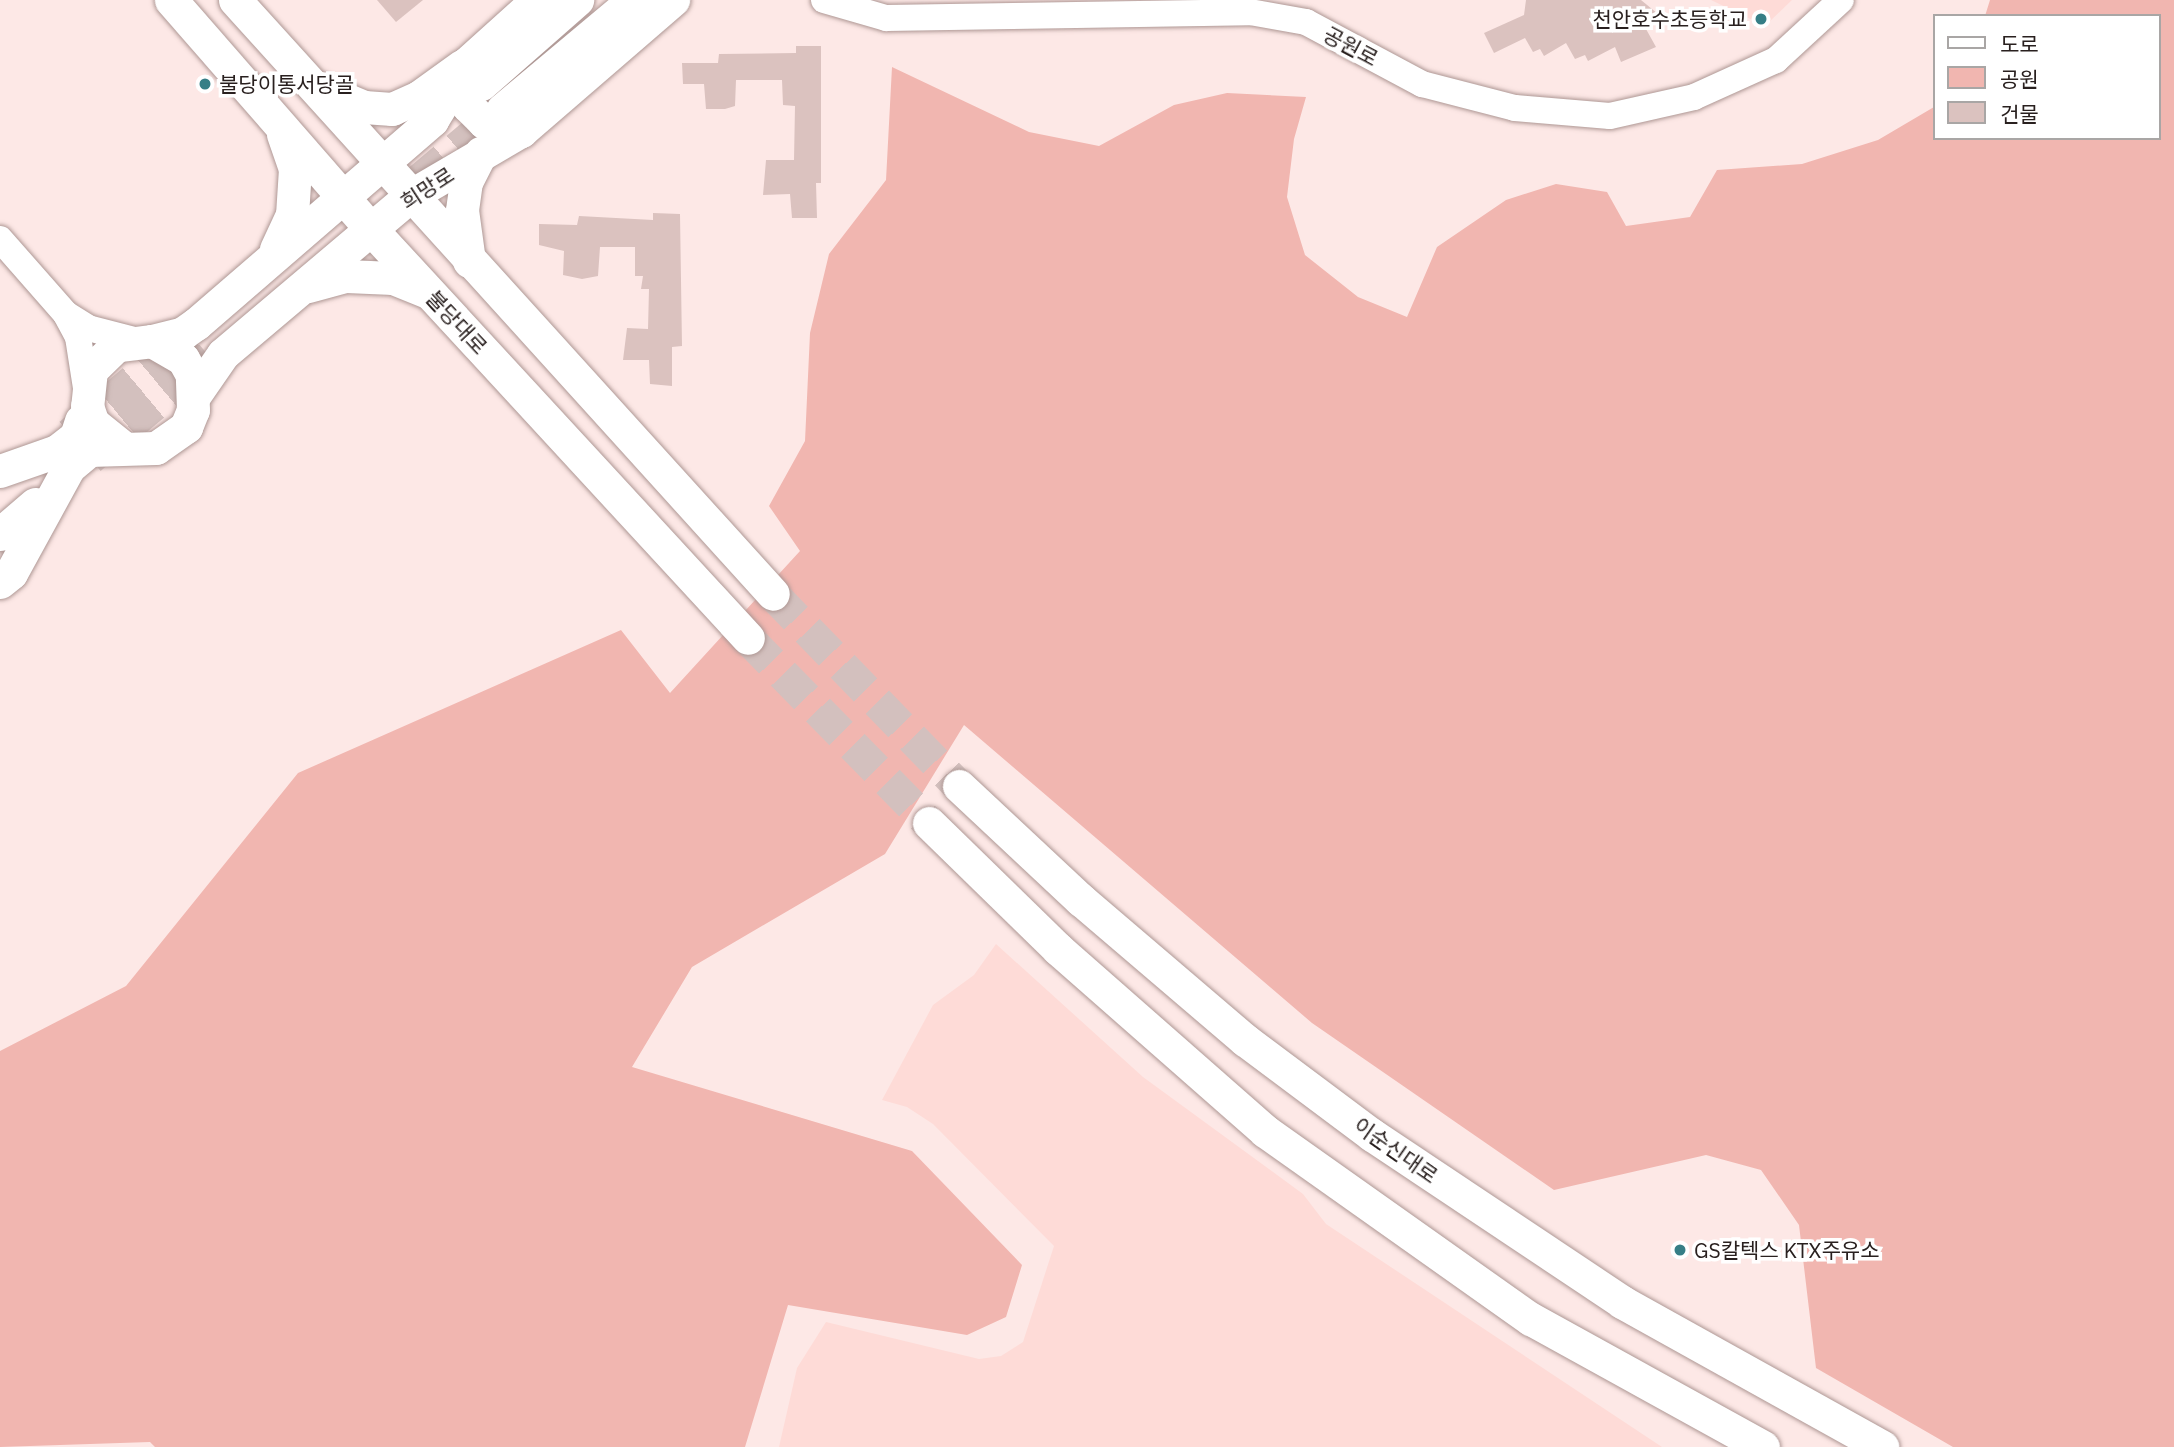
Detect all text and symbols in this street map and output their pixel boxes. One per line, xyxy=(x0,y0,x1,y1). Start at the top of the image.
place label: 천안호수초등학교 xyxy=(1592,6,1747,32)
marker: 천안호수초등학교 xyxy=(1753,11,1769,27)
legend xyxy=(1932,14,2160,140)
street label: 공원로 xyxy=(1319,21,1383,71)
text: 도로 xyxy=(2000,30,2039,58)
text: 공원 xyxy=(2000,65,2039,93)
place label: 불당이통서당골 xyxy=(219,71,354,97)
marker: 불당이통서당골 xyxy=(197,76,213,92)
text: 건물 xyxy=(2000,100,2039,128)
street label: 희망로 xyxy=(396,162,458,214)
street label: 불당대로 xyxy=(421,285,493,359)
street label: 이순신대로 xyxy=(1349,1112,1443,1188)
place label: GS칼텍스 KTX주유소 xyxy=(1694,1237,1879,1263)
marker: GS칼텍스 KTX주유소 xyxy=(1672,1242,1688,1258)

